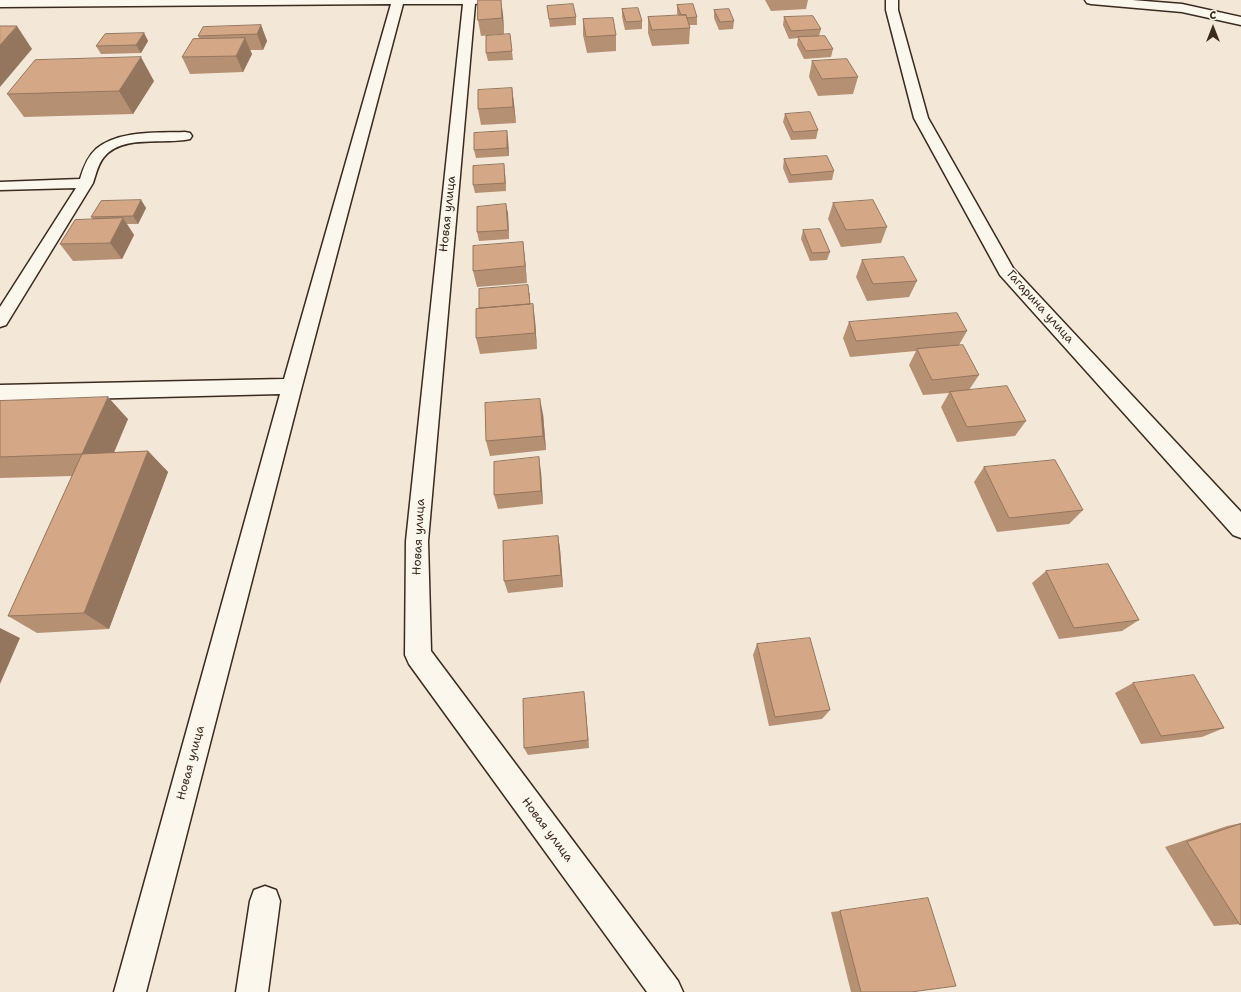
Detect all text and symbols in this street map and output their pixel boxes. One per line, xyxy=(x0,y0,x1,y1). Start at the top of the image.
north arrow xyxy=(1193,8,1233,48)
text: С xyxy=(1210,8,1216,23)
street label: Новая улица xyxy=(437,175,459,253)
street label: Гагарина улица xyxy=(1003,267,1077,347)
street label: Новая улица xyxy=(410,498,428,576)
street label: Новая улица xyxy=(174,724,208,802)
street label: Новая улица xyxy=(518,795,576,865)

